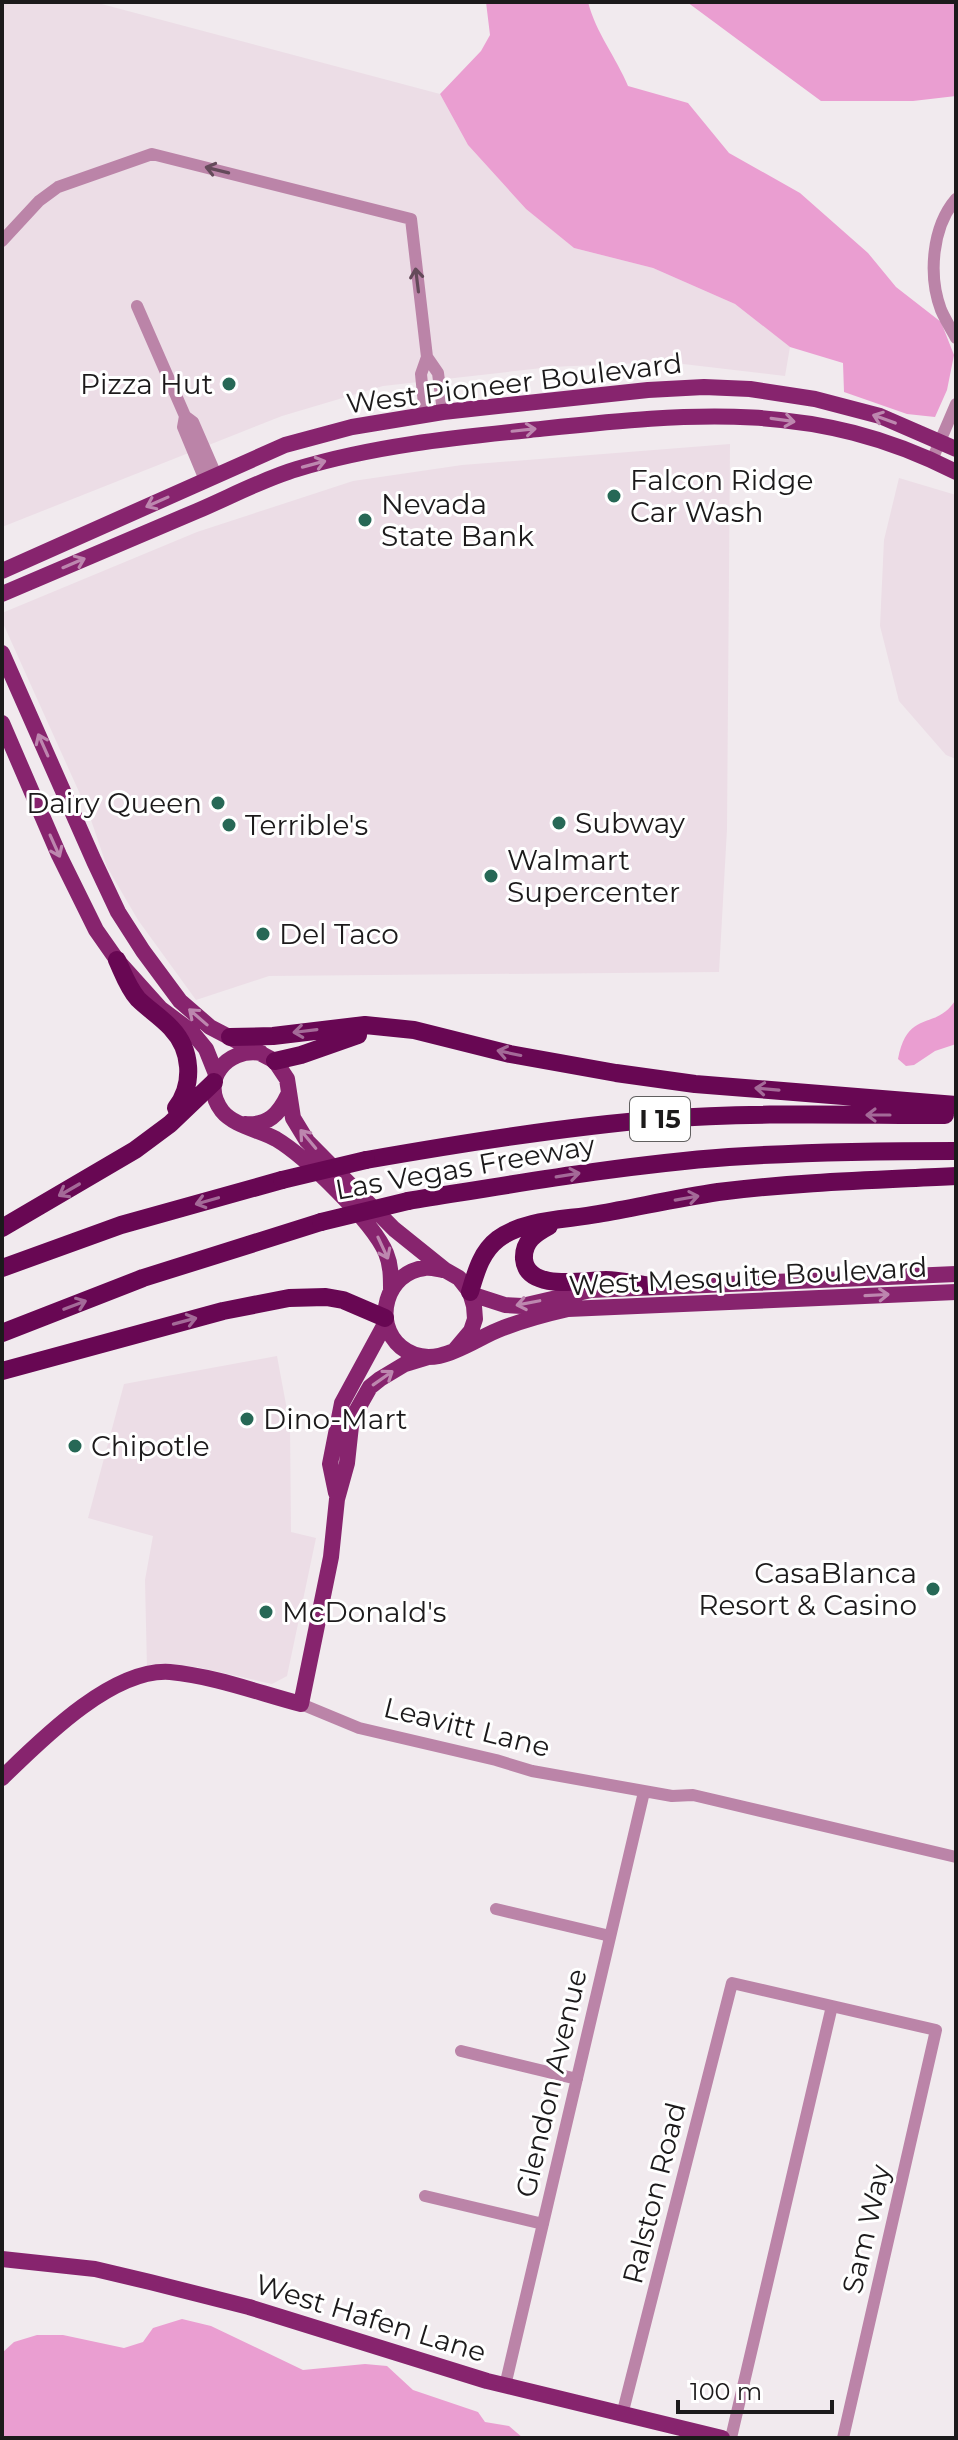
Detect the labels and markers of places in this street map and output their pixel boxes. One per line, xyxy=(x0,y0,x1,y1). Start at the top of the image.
place label: Pizza Hut xyxy=(80,367,213,401)
marker: Pizza Hut xyxy=(220,375,238,393)
place label: Falcon Ridge Car Wash xyxy=(630,463,813,529)
place label: Nevada State Bank xyxy=(381,487,534,553)
marker: Falcon Ridge Car Wash xyxy=(605,487,623,505)
marker: Nevada State Bank xyxy=(356,511,374,529)
place label: Dairy Queen xyxy=(26,786,202,820)
marker: Dairy Queen xyxy=(209,794,227,812)
place label: Subway xyxy=(575,806,686,840)
place label: Terrible's xyxy=(245,808,368,842)
marker: Subway xyxy=(550,814,568,832)
marker: Terrible's xyxy=(220,816,238,834)
place label: Walmart Supercenter xyxy=(507,843,680,909)
marker: Walmart Supercenter xyxy=(482,867,500,885)
place label: Del Taco xyxy=(279,917,399,951)
marker: Del Taco xyxy=(254,925,272,943)
place label: Dino-Mart xyxy=(263,1402,407,1436)
marker: Dino-Mart xyxy=(238,1410,256,1428)
place label: Chipotle xyxy=(91,1429,210,1463)
marker: Chipotle xyxy=(66,1437,84,1455)
place label: CasaBlanca Resort & Casino xyxy=(698,1556,917,1622)
marker: CasaBlanca Resort & Casino xyxy=(924,1580,942,1598)
place label: McDonald's xyxy=(282,1595,446,1629)
marker: McDonald's xyxy=(257,1603,275,1621)

